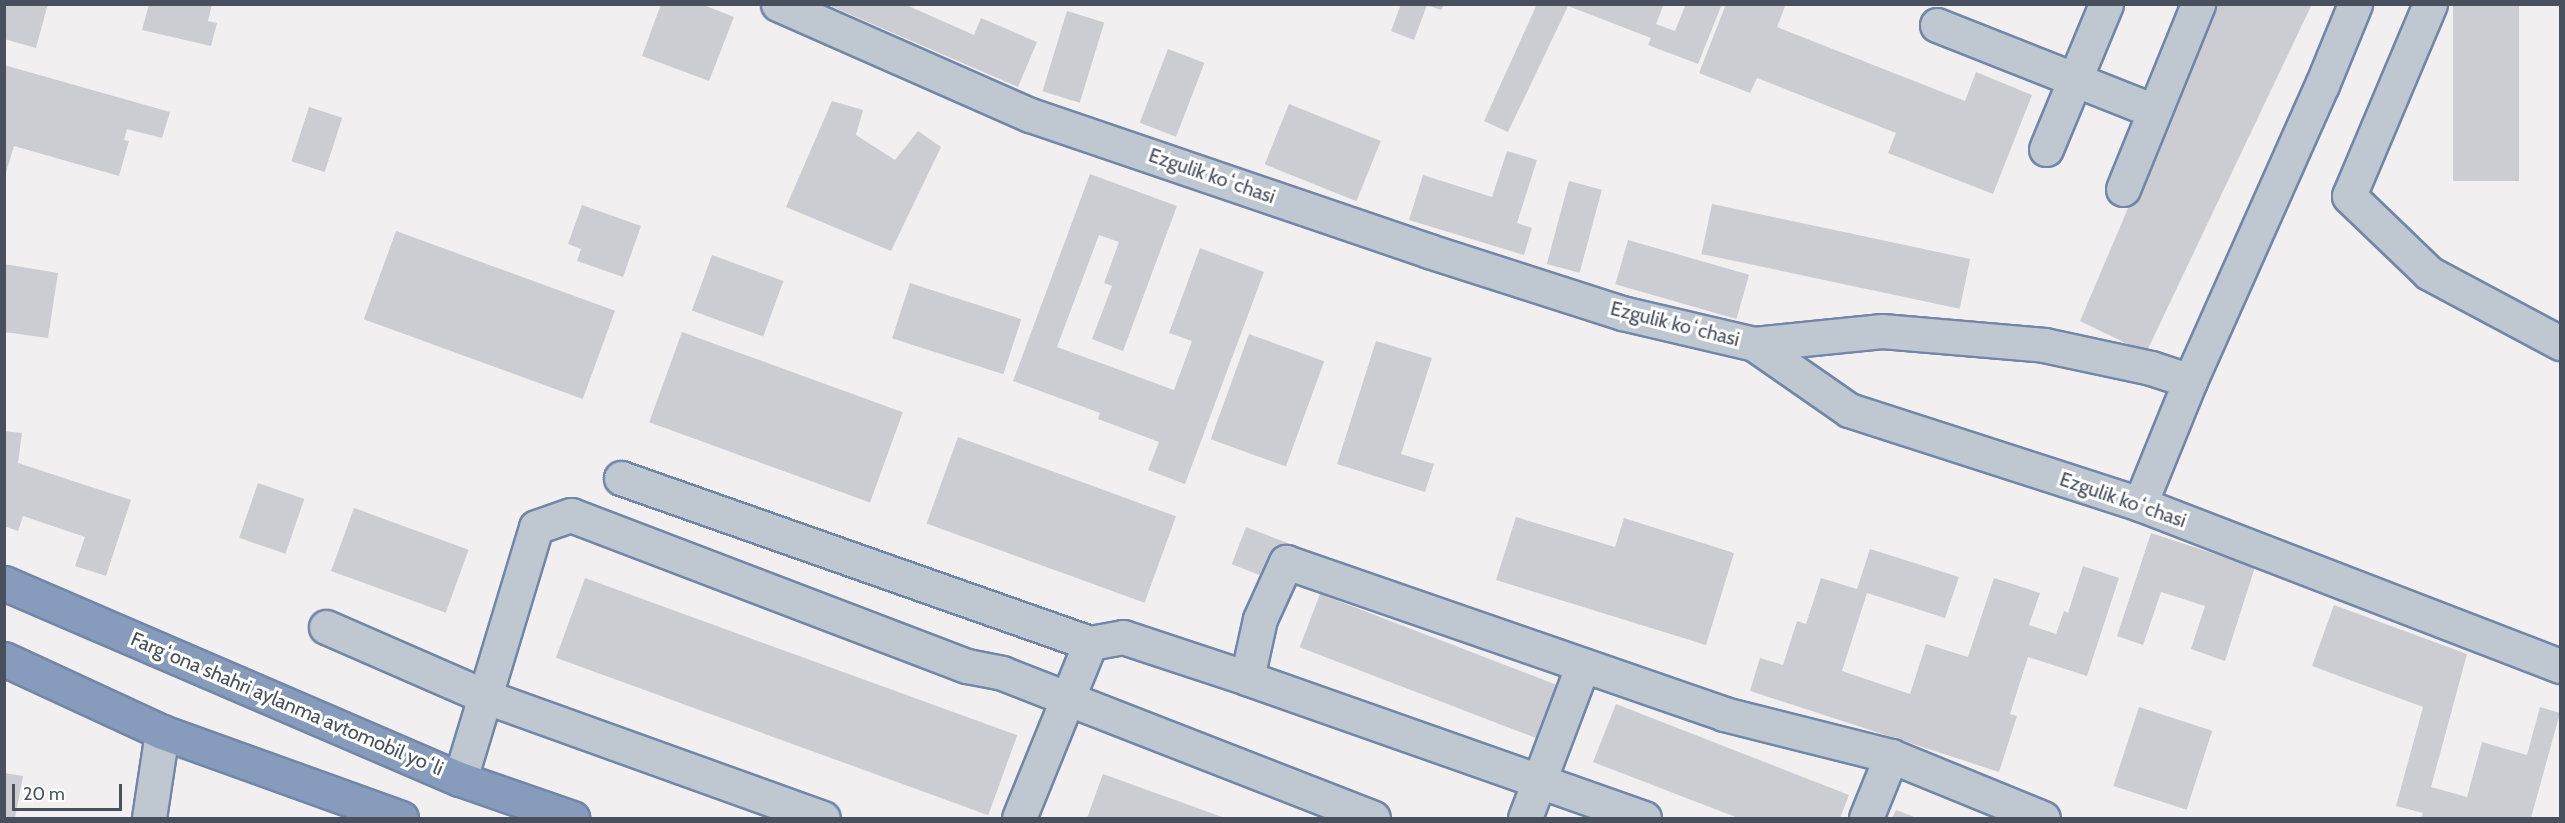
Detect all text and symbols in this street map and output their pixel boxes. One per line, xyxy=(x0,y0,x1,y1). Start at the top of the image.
street label: Ezgulik koʻchasi xyxy=(1146,143,1278,209)
street label: Ezgulik koʻchasi xyxy=(1608,296,1742,352)
street label: Ezgulik koʻchasi xyxy=(2057,467,2189,533)
street label: Fargʻona shahri aylanma avtomobil yoʻli xyxy=(127,627,447,781)
scale bar xyxy=(15,772,124,810)
text: 20 m xyxy=(23,783,65,805)

